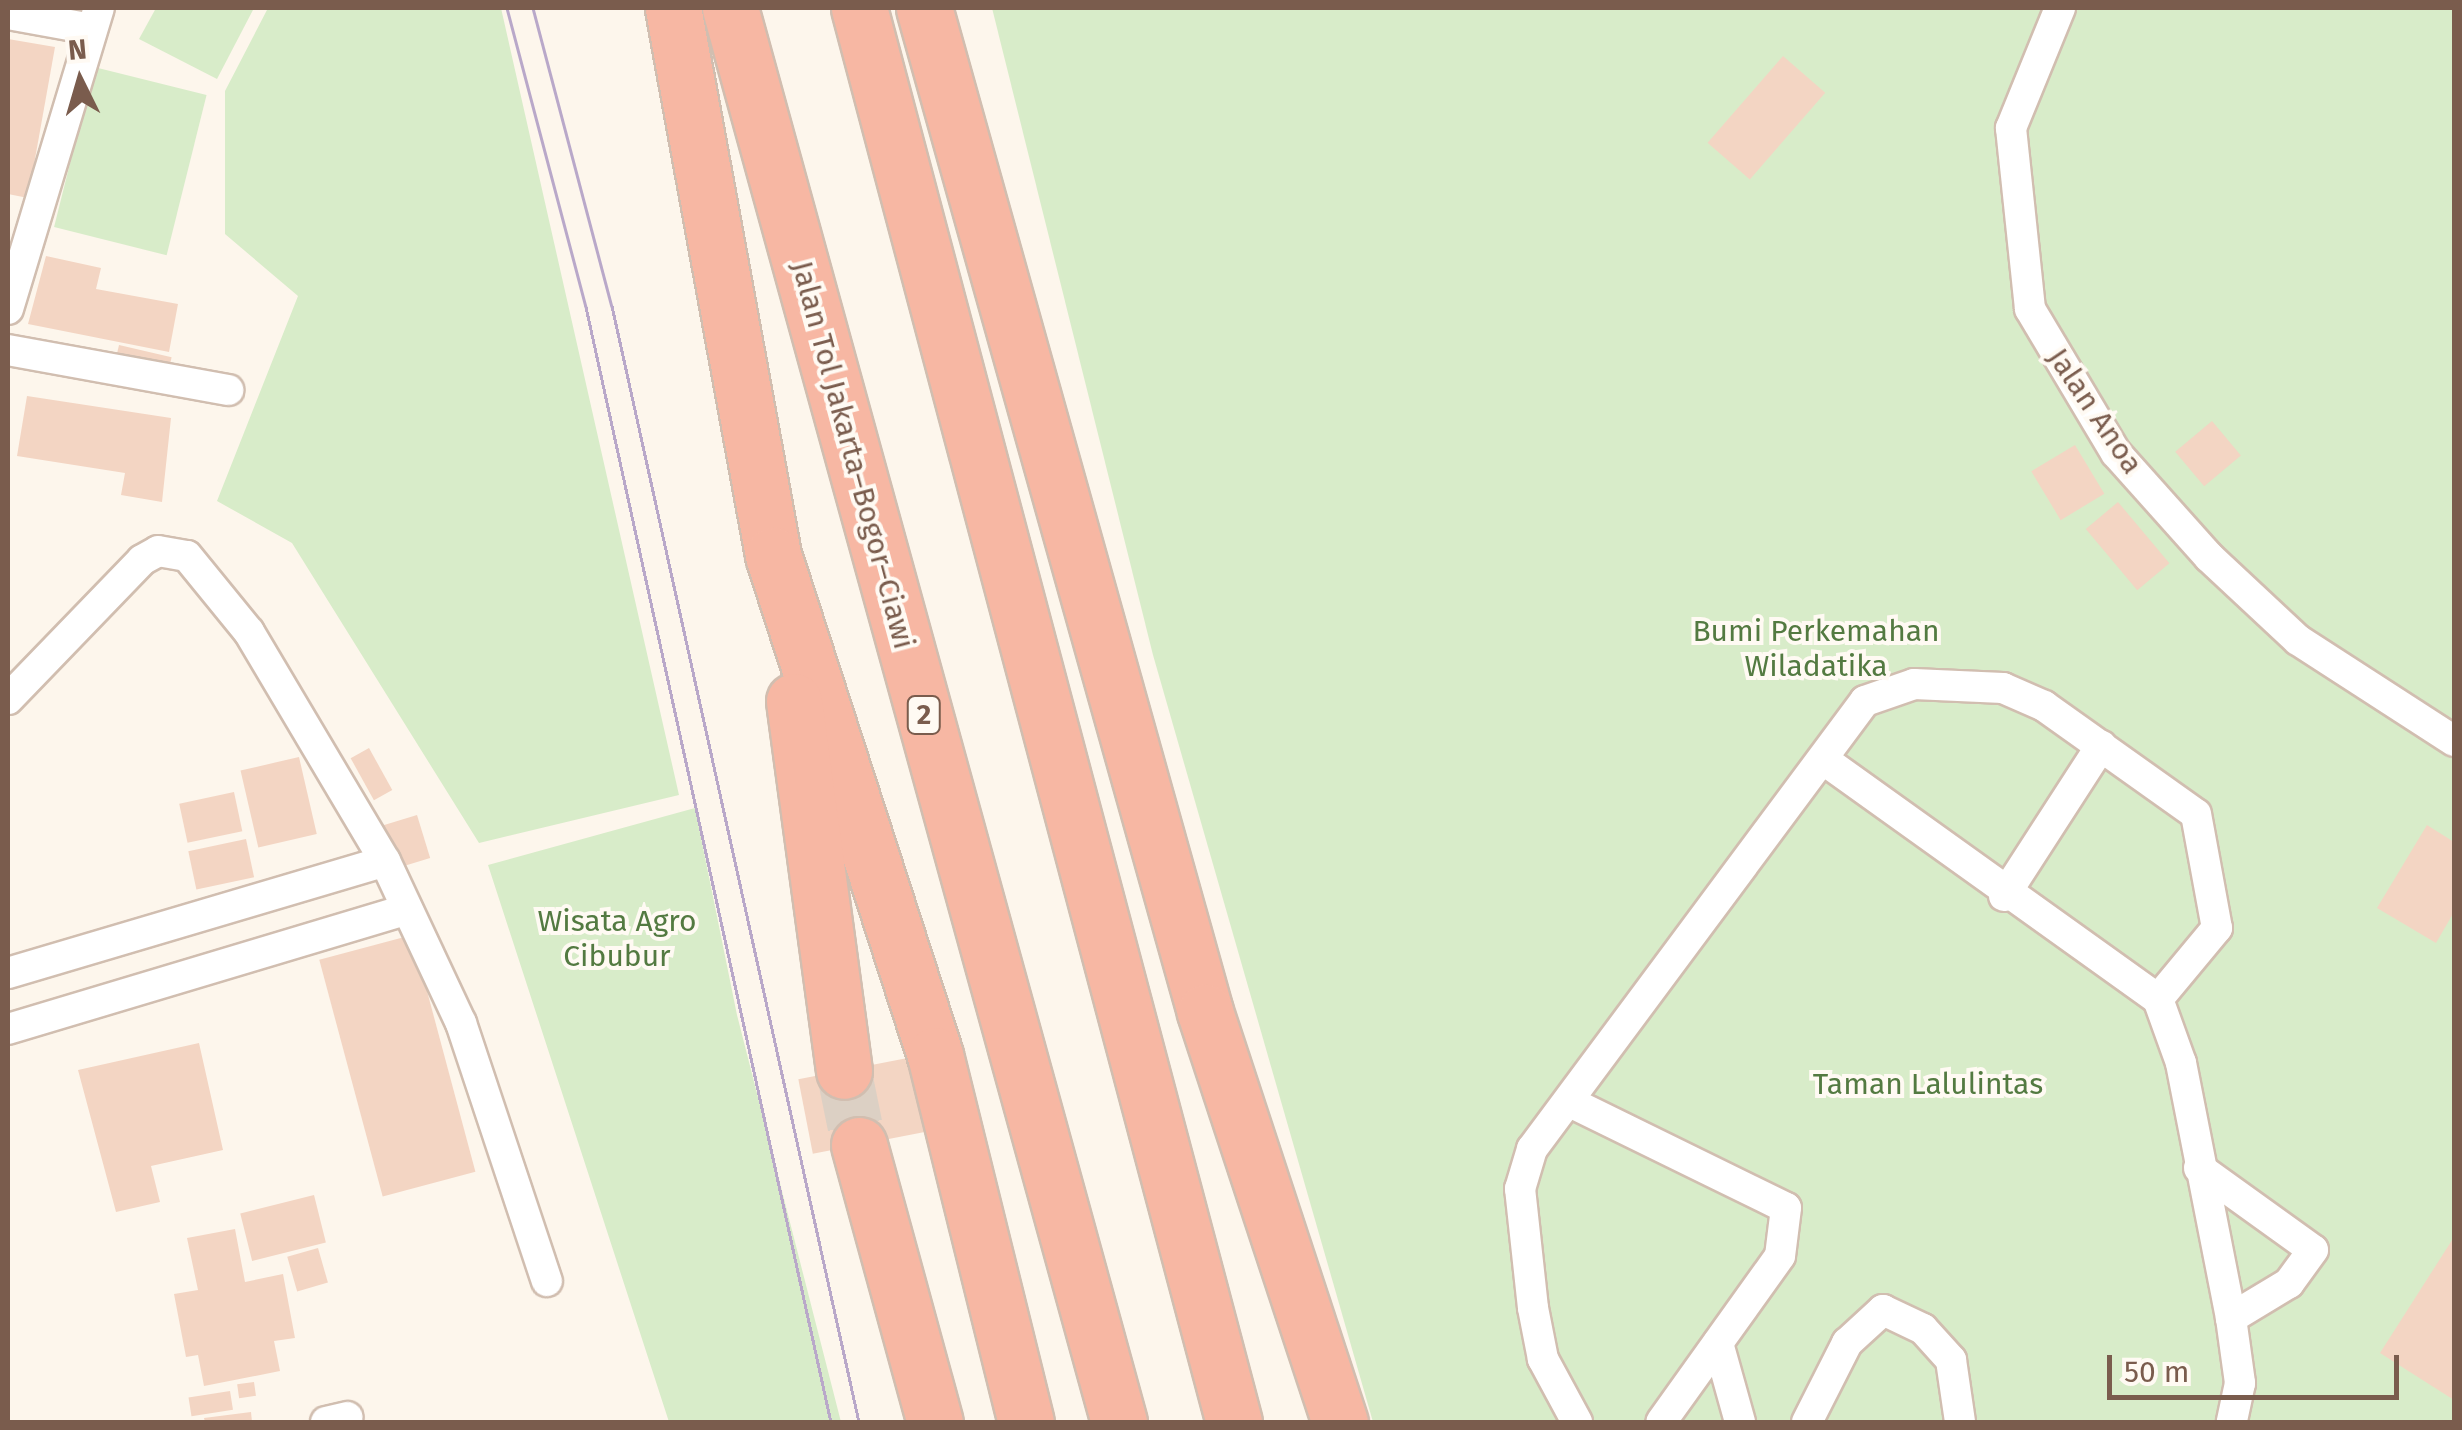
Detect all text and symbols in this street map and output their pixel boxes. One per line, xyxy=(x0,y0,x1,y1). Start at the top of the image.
north arrow xyxy=(30,30,130,130)
text: N xyxy=(67,32,88,67)
street label: Jalan Tol Jakarta–Bogor–Ciawi xyxy=(784,257,922,653)
street label: Jalan Anoa xyxy=(2040,341,2150,481)
park label: Bumi Perkemahan Wiladatika xyxy=(1692,613,1940,684)
road number: 2 xyxy=(906,692,942,738)
park label: Wisata Agro Cibubur xyxy=(537,903,697,974)
park label: Taman Lalulintas xyxy=(1813,1066,2043,1102)
scale bar xyxy=(2112,1335,2404,1397)
text: 50 m xyxy=(2124,1354,2189,1390)

